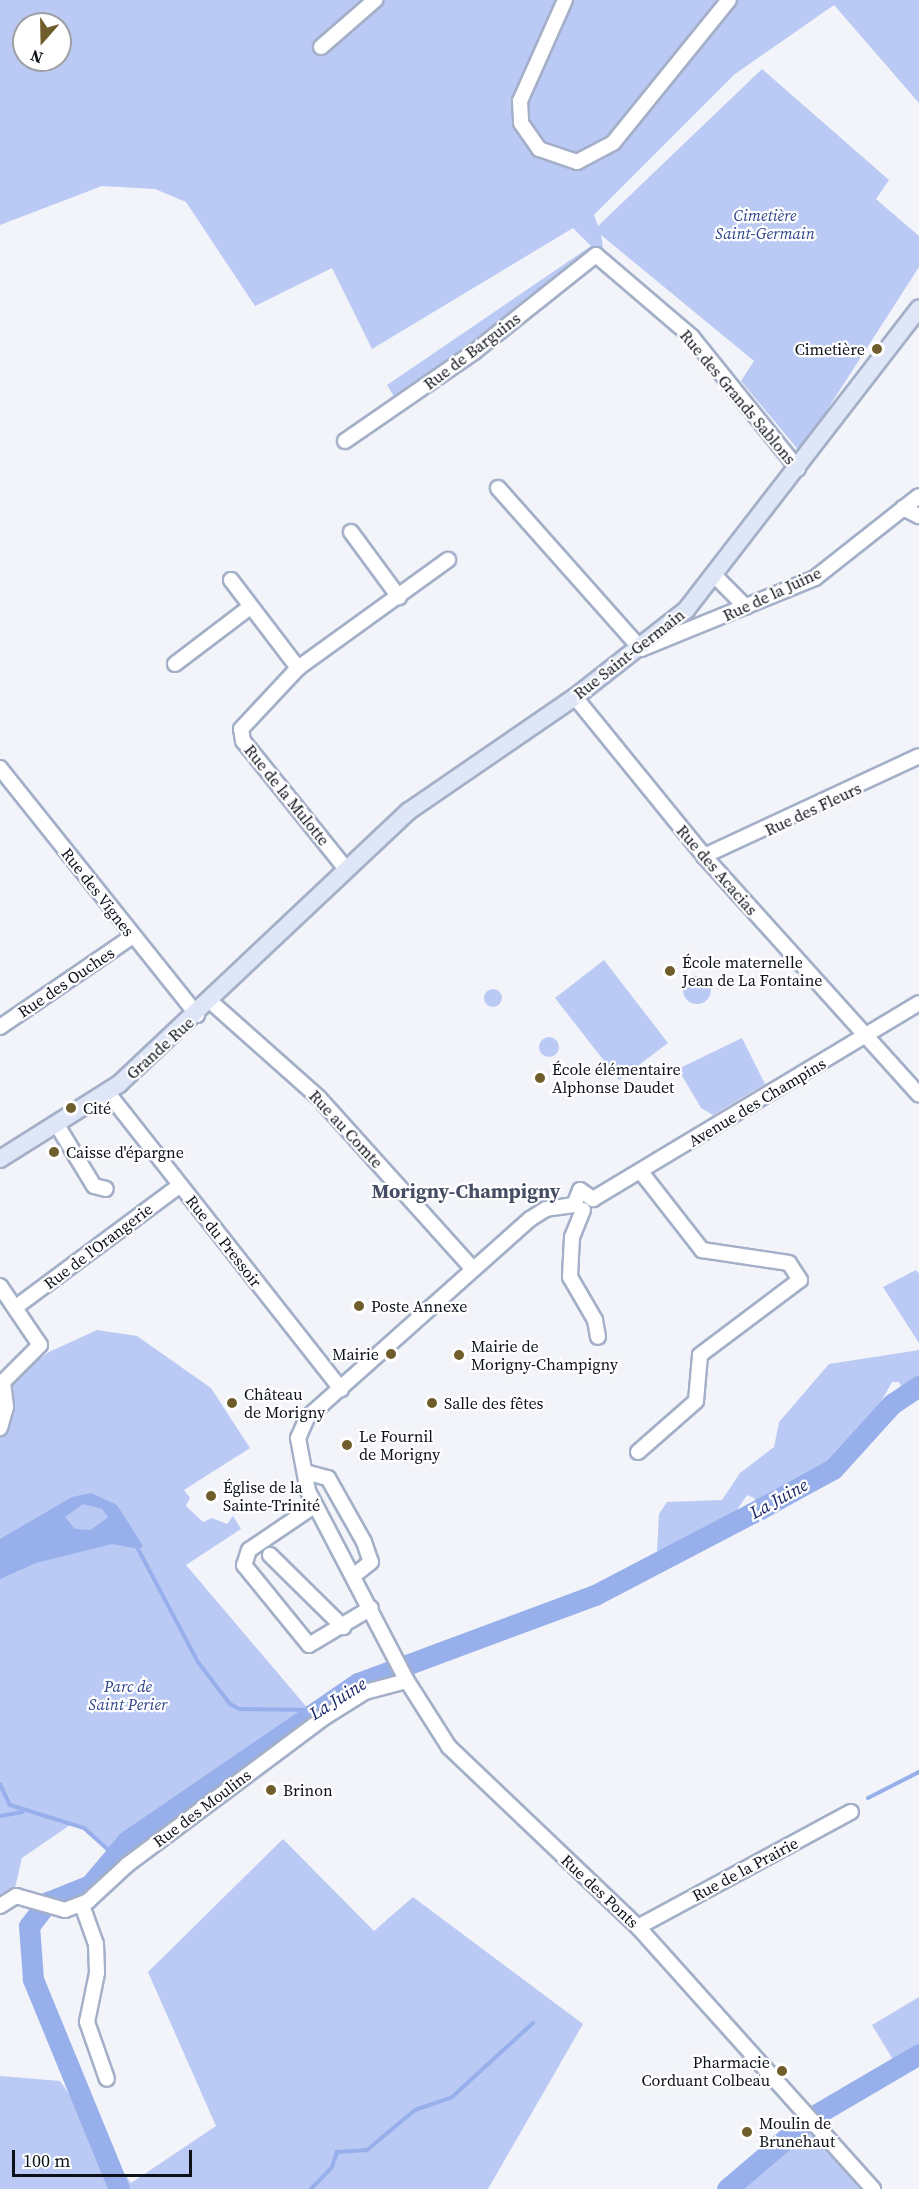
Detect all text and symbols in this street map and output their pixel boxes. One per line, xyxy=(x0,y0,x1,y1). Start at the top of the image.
north arrow xyxy=(12,12,72,72)
text: N xyxy=(27,45,46,69)
park label: Cimetière Saint-Germain xyxy=(715,205,815,243)
street label: Rue de Barguins xyxy=(420,308,524,394)
street label: Rue des Grands Sablons xyxy=(676,326,800,468)
place label: Cimetière xyxy=(795,339,865,359)
marker: Cimetière xyxy=(870,342,884,356)
street label: Rue de la Juine xyxy=(720,563,824,625)
street label: Rue Saint-Germain xyxy=(570,605,688,703)
street label: Rue de la Mulotte xyxy=(240,741,334,849)
street label: Rue des Fleurs xyxy=(762,778,864,840)
street label: Rue des Acacias xyxy=(673,821,761,919)
street label: Rue des Vignes xyxy=(57,844,139,940)
street label: Rue des Ouches xyxy=(14,943,118,1021)
place label: École maternelle Jean de La Fontaine xyxy=(682,952,822,990)
marker: École maternelle Jean de La Fontaine xyxy=(663,964,677,978)
street label: Grande Rue xyxy=(122,1013,198,1083)
street label: Avenue des Champins xyxy=(685,1053,829,1151)
place label: École élémentaire Alphonse Daudet xyxy=(552,1059,681,1097)
marker: École élémentaire Alphonse Daudet xyxy=(533,1071,547,1085)
street label: Rue au Comte xyxy=(305,1086,387,1172)
place label: Cité xyxy=(83,1098,111,1118)
marker: Cité xyxy=(64,1101,78,1115)
place label: Caisse d'épargne xyxy=(66,1142,184,1162)
marker: Caisse d'épargne xyxy=(47,1145,61,1159)
district label: Morigny-Champigny xyxy=(372,1179,560,1203)
street label: Rue du Pressoir xyxy=(182,1191,266,1291)
street label: Rue de l'Orangerie xyxy=(40,1199,156,1293)
place label: Poste Annexe xyxy=(371,1296,467,1316)
marker: Poste Annexe xyxy=(352,1299,366,1313)
place label: Mairie de Morigny-Champigny xyxy=(471,1336,618,1374)
place label: Mairie xyxy=(332,1344,379,1364)
marker: Mairie xyxy=(384,1347,398,1361)
marker: Mairie de Morigny-Champigny xyxy=(452,1348,466,1362)
place label: Château de Morigny xyxy=(244,1384,325,1422)
place label: Salle des fêtes xyxy=(444,1393,544,1413)
marker: Château de Morigny xyxy=(225,1396,239,1410)
marker: Salle des fêtes xyxy=(425,1396,439,1410)
place label: Le Fournil de Morigny xyxy=(359,1426,440,1464)
marker: Le Fournil de Morigny xyxy=(340,1438,354,1452)
water label: La Juine xyxy=(746,1474,812,1524)
place label: Église de la Sainte-Trinité xyxy=(223,1477,320,1515)
marker: Église de la Sainte-Trinité xyxy=(204,1489,218,1503)
water label: La Juine xyxy=(306,1673,370,1725)
park label: Parc de Saint Perier xyxy=(89,1676,167,1714)
street label: Rue des Moulins xyxy=(149,1765,255,1851)
place label: Brinon xyxy=(283,1780,333,1800)
marker: Brinon xyxy=(264,1783,278,1797)
street label: Rue de la Prairie xyxy=(689,1833,801,1905)
street label: Rue des Ponts xyxy=(557,1850,643,1932)
place label: Pharmacie Corduant Colbeau xyxy=(641,2052,770,2090)
marker: Pharmacie Corduant Colbeau xyxy=(775,2064,789,2078)
place label: Moulin de Brunehaut xyxy=(759,2113,835,2151)
marker: Moulin de Brunehaut xyxy=(740,2125,754,2139)
scale bar xyxy=(15,2138,195,2176)
text: 100 m xyxy=(23,2148,70,2173)

